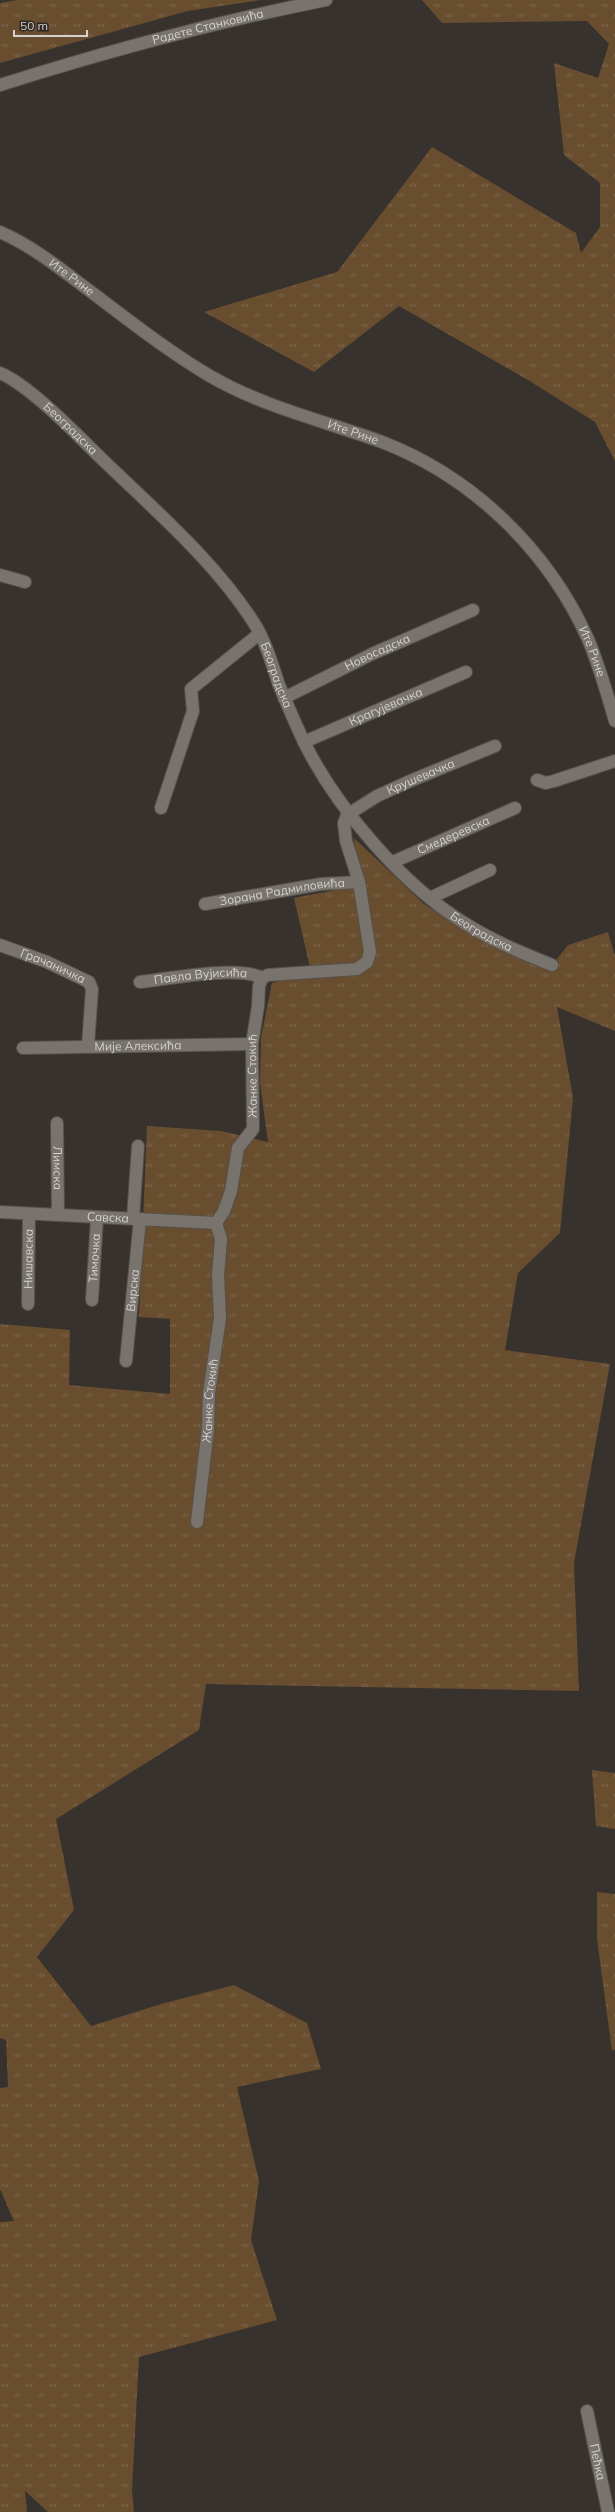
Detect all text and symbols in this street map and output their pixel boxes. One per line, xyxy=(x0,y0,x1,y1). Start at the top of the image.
street label: Радете Станковића xyxy=(150,5,265,47)
scale bar xyxy=(14,12,87,38)
text: 50 m xyxy=(20,18,48,33)
street label: Ите Рине xyxy=(46,255,98,299)
street label: Београдска xyxy=(41,399,101,457)
street label: Ите Рине xyxy=(326,416,381,447)
street label: Ите Рине xyxy=(576,624,609,679)
street label: Новосадска xyxy=(342,630,412,673)
street label: Београдска xyxy=(258,640,296,710)
street label: Крагујевачка xyxy=(346,684,425,729)
street label: Крушевачка xyxy=(384,755,457,798)
street label: Смедеревска xyxy=(415,812,492,857)
street label: Зорана Радмиловића xyxy=(218,875,345,908)
street label: Београдска xyxy=(448,908,515,954)
street label: Грачаничка xyxy=(19,945,88,986)
street label: Павла Вујисића xyxy=(153,965,248,987)
street label: Жанке Стокић xyxy=(244,1033,261,1118)
street label: Мије Алексића xyxy=(94,1037,182,1054)
street label: Лимска xyxy=(50,1146,66,1190)
street label: Савска xyxy=(87,1208,129,1226)
street label: Нишавска xyxy=(20,1229,36,1289)
street label: Тимочка xyxy=(85,1233,103,1283)
street label: Вирска xyxy=(123,1268,142,1312)
street label: Жанке Стокић xyxy=(198,1358,221,1443)
street label: Пећка xyxy=(587,2442,609,2481)

